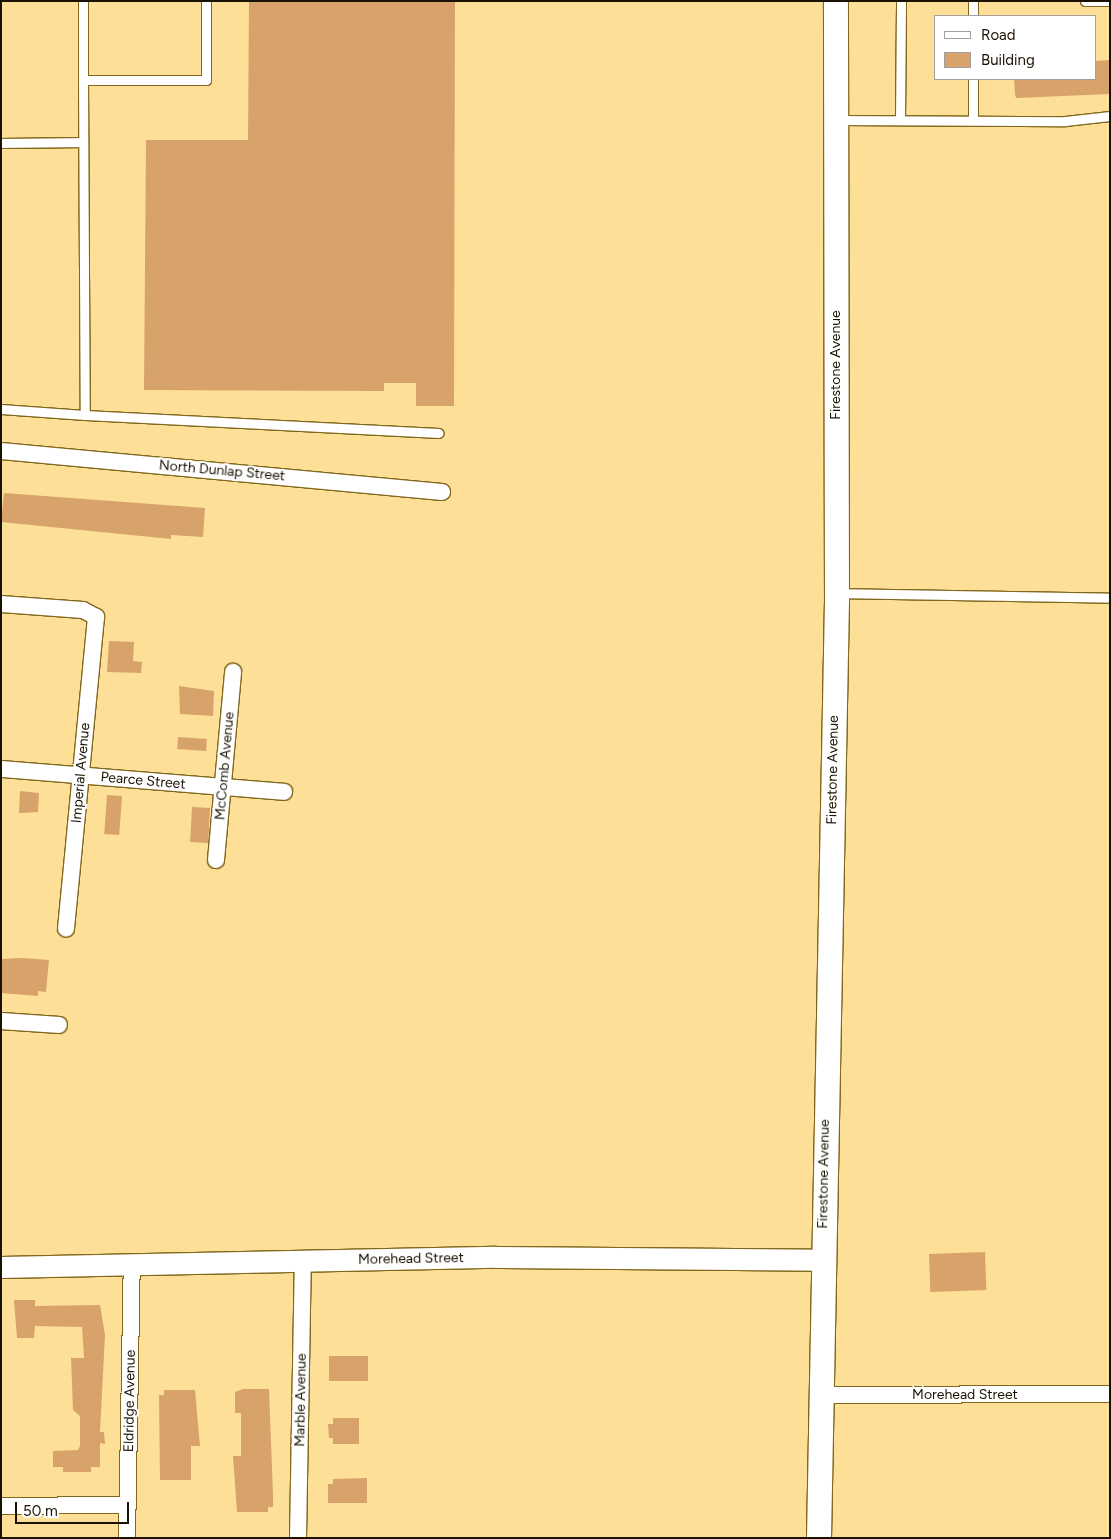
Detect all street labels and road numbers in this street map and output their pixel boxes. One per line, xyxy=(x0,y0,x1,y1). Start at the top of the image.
street label: Firestone Avenue xyxy=(828,310,844,420)
street label: North Dunlap Street xyxy=(158,457,286,485)
street label: McComb Avenue xyxy=(212,711,238,821)
street label: Firestone Avenue xyxy=(824,715,842,825)
street label: Imperial Avenue xyxy=(68,722,94,824)
street label: Pearce Street xyxy=(100,769,186,793)
street label: Firestone Avenue xyxy=(815,1119,833,1229)
street label: Morehead Street xyxy=(358,1250,464,1268)
street label: Eldridge Avenue xyxy=(121,1350,139,1452)
street label: Marble Avenue xyxy=(292,1353,310,1447)
street label: Morehead Street xyxy=(912,1387,1018,1403)

